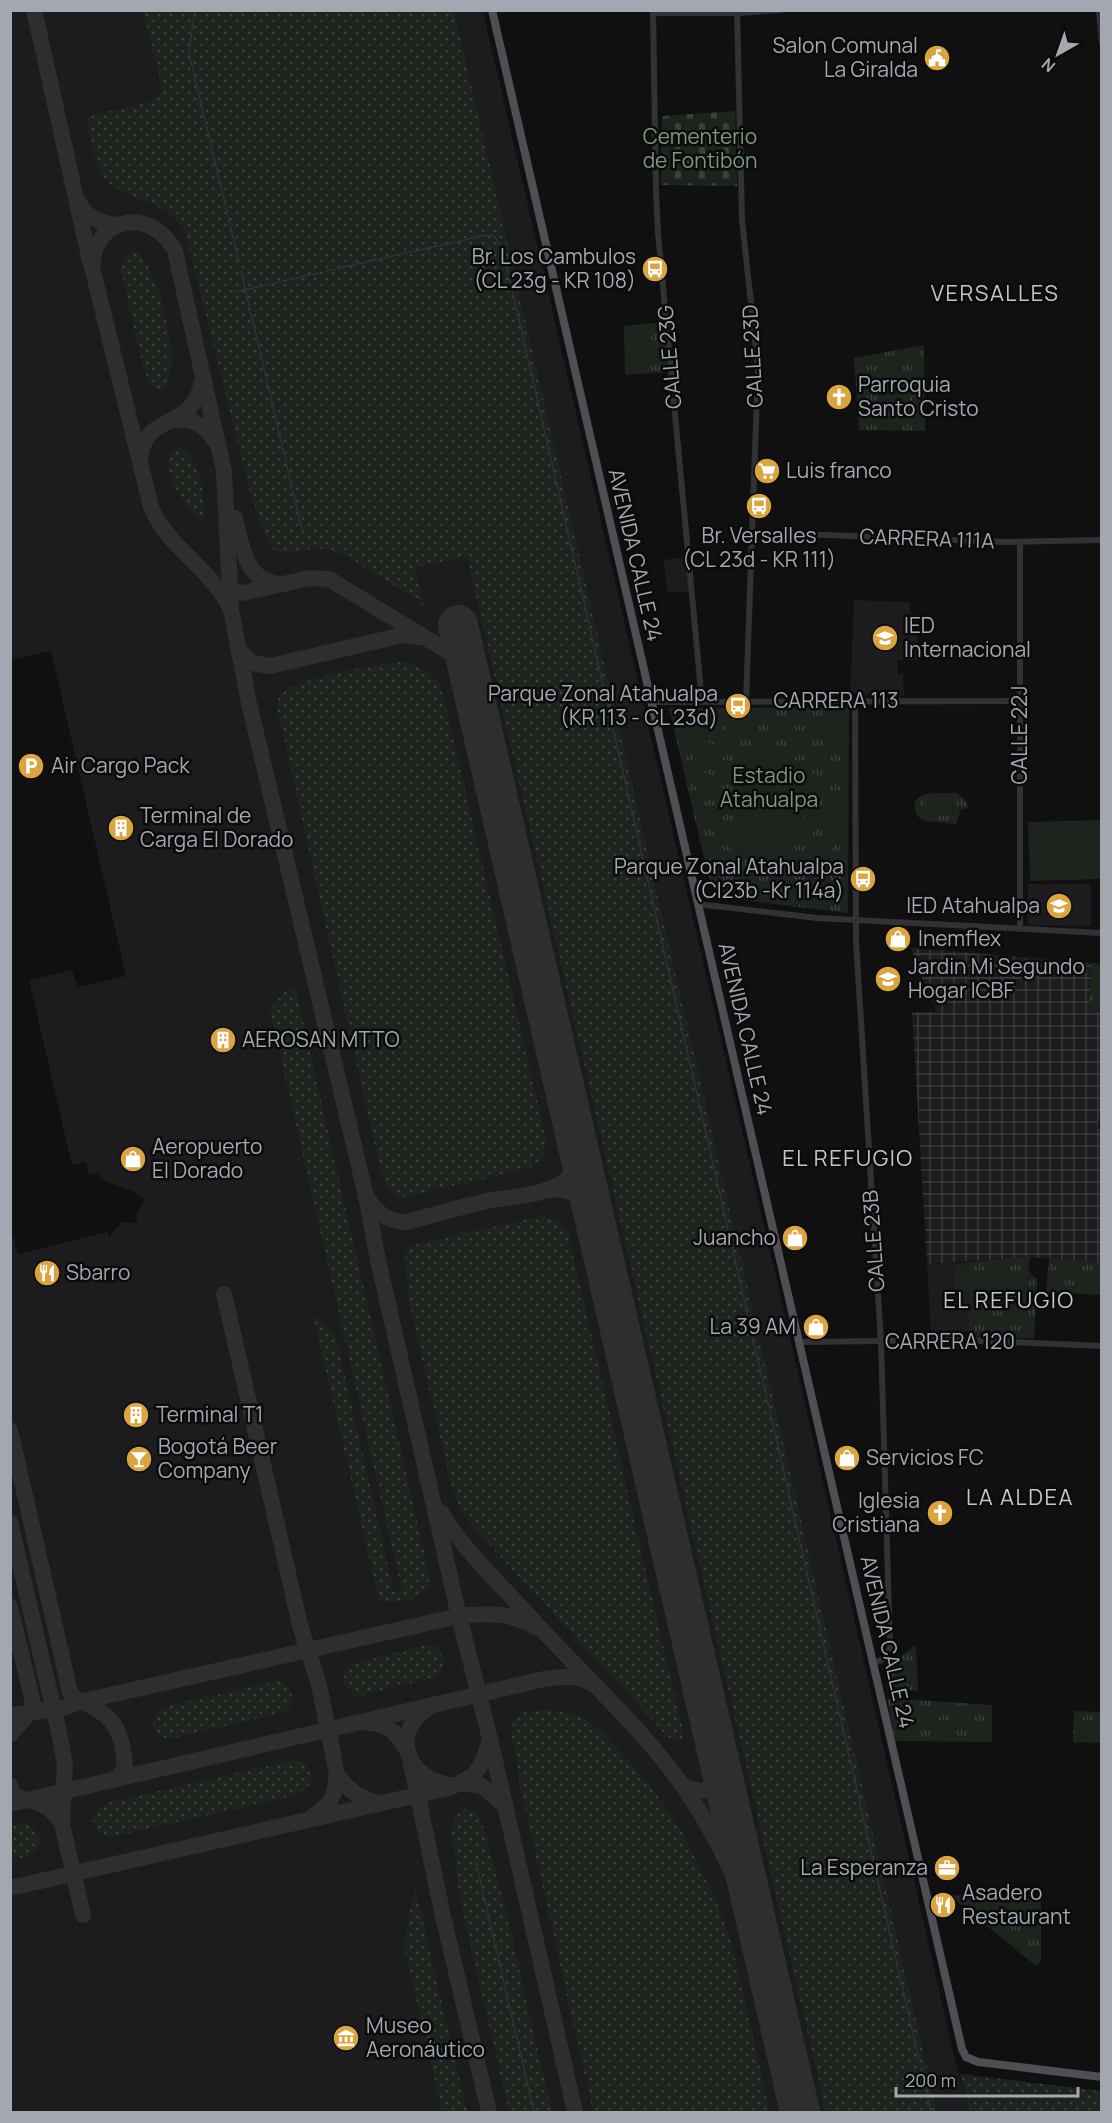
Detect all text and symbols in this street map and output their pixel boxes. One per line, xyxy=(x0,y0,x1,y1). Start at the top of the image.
north arrow xyxy=(1028,24,1088,84)
place label: Salon Comunal La Giralda xyxy=(773,31,918,83)
public building icon: Salon Comunal La Giralda xyxy=(922,43,952,73)
text: N xyxy=(1037,53,1060,78)
park label: Cementerio de Fontibón xyxy=(643,122,757,174)
place label: Br. Los Cambulos (CL 23g - KR 108) xyxy=(472,242,636,294)
bus stop icon: Br. Los Cambulos (CL 23g - KR 108) xyxy=(640,254,670,284)
district label: VERSALLES xyxy=(931,278,1059,308)
street label: CALLE 23G xyxy=(651,304,687,410)
street label: CALLE 23D xyxy=(735,304,769,408)
place label: Parroquia Santo Cristo xyxy=(858,370,979,422)
church icon: Parroquia Santo Cristo xyxy=(824,382,854,412)
supermarket icon: Luis franco xyxy=(752,456,782,486)
place label: Luis franco xyxy=(786,456,892,484)
street label: AVENIDA CALLE 24 xyxy=(602,466,669,644)
bus stop icon: Br. Versalles (CL 23d - KR 111) xyxy=(744,491,774,521)
place label: Br. Versalles (CL 23d - KR 111) xyxy=(682,521,836,573)
street label: CARRERA 111A xyxy=(859,522,995,554)
place label: IED Internacional xyxy=(904,611,1031,663)
school or university icon: IED Internacional xyxy=(870,623,900,653)
place label: Parque Zonal Atahualpa (KR 113 - CL 23d) xyxy=(488,679,718,731)
street label: CALLE 22J xyxy=(1005,685,1033,785)
street label: CARRERA 113 xyxy=(773,686,899,714)
bus stop icon: Parque Zonal Atahualpa (KR 113 - CL 23d) xyxy=(723,691,753,721)
parking icon: Air Cargo Pack xyxy=(16,751,46,781)
place label: Air Cargo Pack xyxy=(51,751,190,779)
park label: Estadio Atahualpa xyxy=(720,761,818,813)
place label: Terminal de Carga El Dorado xyxy=(140,801,293,853)
building icon: Terminal de Carga El Dorado xyxy=(106,813,136,843)
place label: Parque Zonal Atahualpa (Cl23b -Kr 114a) xyxy=(614,852,844,904)
bus stop icon: Parque Zonal Atahualpa (Cl23b -Kr 114a) xyxy=(848,864,878,894)
place label: IED Atahualpa xyxy=(906,891,1040,919)
school or university icon: IED Atahualpa xyxy=(1044,891,1074,921)
shop icon: Inemflex xyxy=(883,924,913,954)
place label: Inemflex xyxy=(918,924,1001,952)
street label: AVENIDA CALLE 24 xyxy=(712,940,779,1118)
place label: Jardin Mi Segundo Hogar ICBF xyxy=(908,952,1085,1004)
school or university icon: Jardin Mi Segundo Hogar ICBF xyxy=(873,964,903,994)
building icon: AEROSAN MTTO xyxy=(208,1025,238,1055)
place label: AEROSAN MTTO xyxy=(242,1025,400,1053)
place label: Aeropuerto El Dorado xyxy=(152,1132,263,1184)
district label: EL REFUGIO xyxy=(782,1143,914,1173)
shop icon: Aeropuerto El Dorado xyxy=(118,1144,148,1174)
street label: CALLE 23B xyxy=(855,1189,891,1293)
place label: Juancho xyxy=(693,1223,776,1251)
shop icon: Juancho xyxy=(780,1223,810,1253)
restaurant icon: Sbarro xyxy=(32,1258,62,1288)
place label: Sbarro xyxy=(66,1258,130,1286)
district label: EL REFUGIO xyxy=(943,1285,1075,1315)
place label: La 39 AM xyxy=(710,1312,796,1340)
shop icon: La 39 AM xyxy=(801,1312,831,1342)
street label: CARRERA 120 xyxy=(885,1327,1015,1355)
building icon: Terminal T1 xyxy=(121,1400,151,1430)
place label: Terminal T1 xyxy=(156,1400,263,1428)
place label: Bogotá Beer Company xyxy=(158,1432,278,1484)
shop icon: Servicios FC xyxy=(832,1443,862,1473)
place label: Servicios FC xyxy=(866,1443,984,1471)
bar icon: Bogotá Beer Company xyxy=(124,1444,154,1474)
district label: LA ALDEA xyxy=(966,1482,1074,1512)
place label: Iglesia Cristiana xyxy=(832,1486,920,1538)
church icon: Iglesia Cristiana xyxy=(925,1498,955,1528)
street label: AVENIDA CALLE 24 xyxy=(854,1553,921,1731)
place label: La Esperanza xyxy=(800,1853,928,1881)
office icon: La Esperanza xyxy=(932,1853,962,1883)
place label: Asadero Restaurant xyxy=(962,1878,1071,1930)
restaurant icon: Asadero Restaurant xyxy=(928,1890,958,1920)
place label: Museo Aeronáutico xyxy=(366,2011,485,2063)
museum icon: Museo Aeronáutico xyxy=(331,2023,361,2053)
scale bar xyxy=(896,2060,1078,2098)
text: 200 m xyxy=(905,2068,956,2092)

